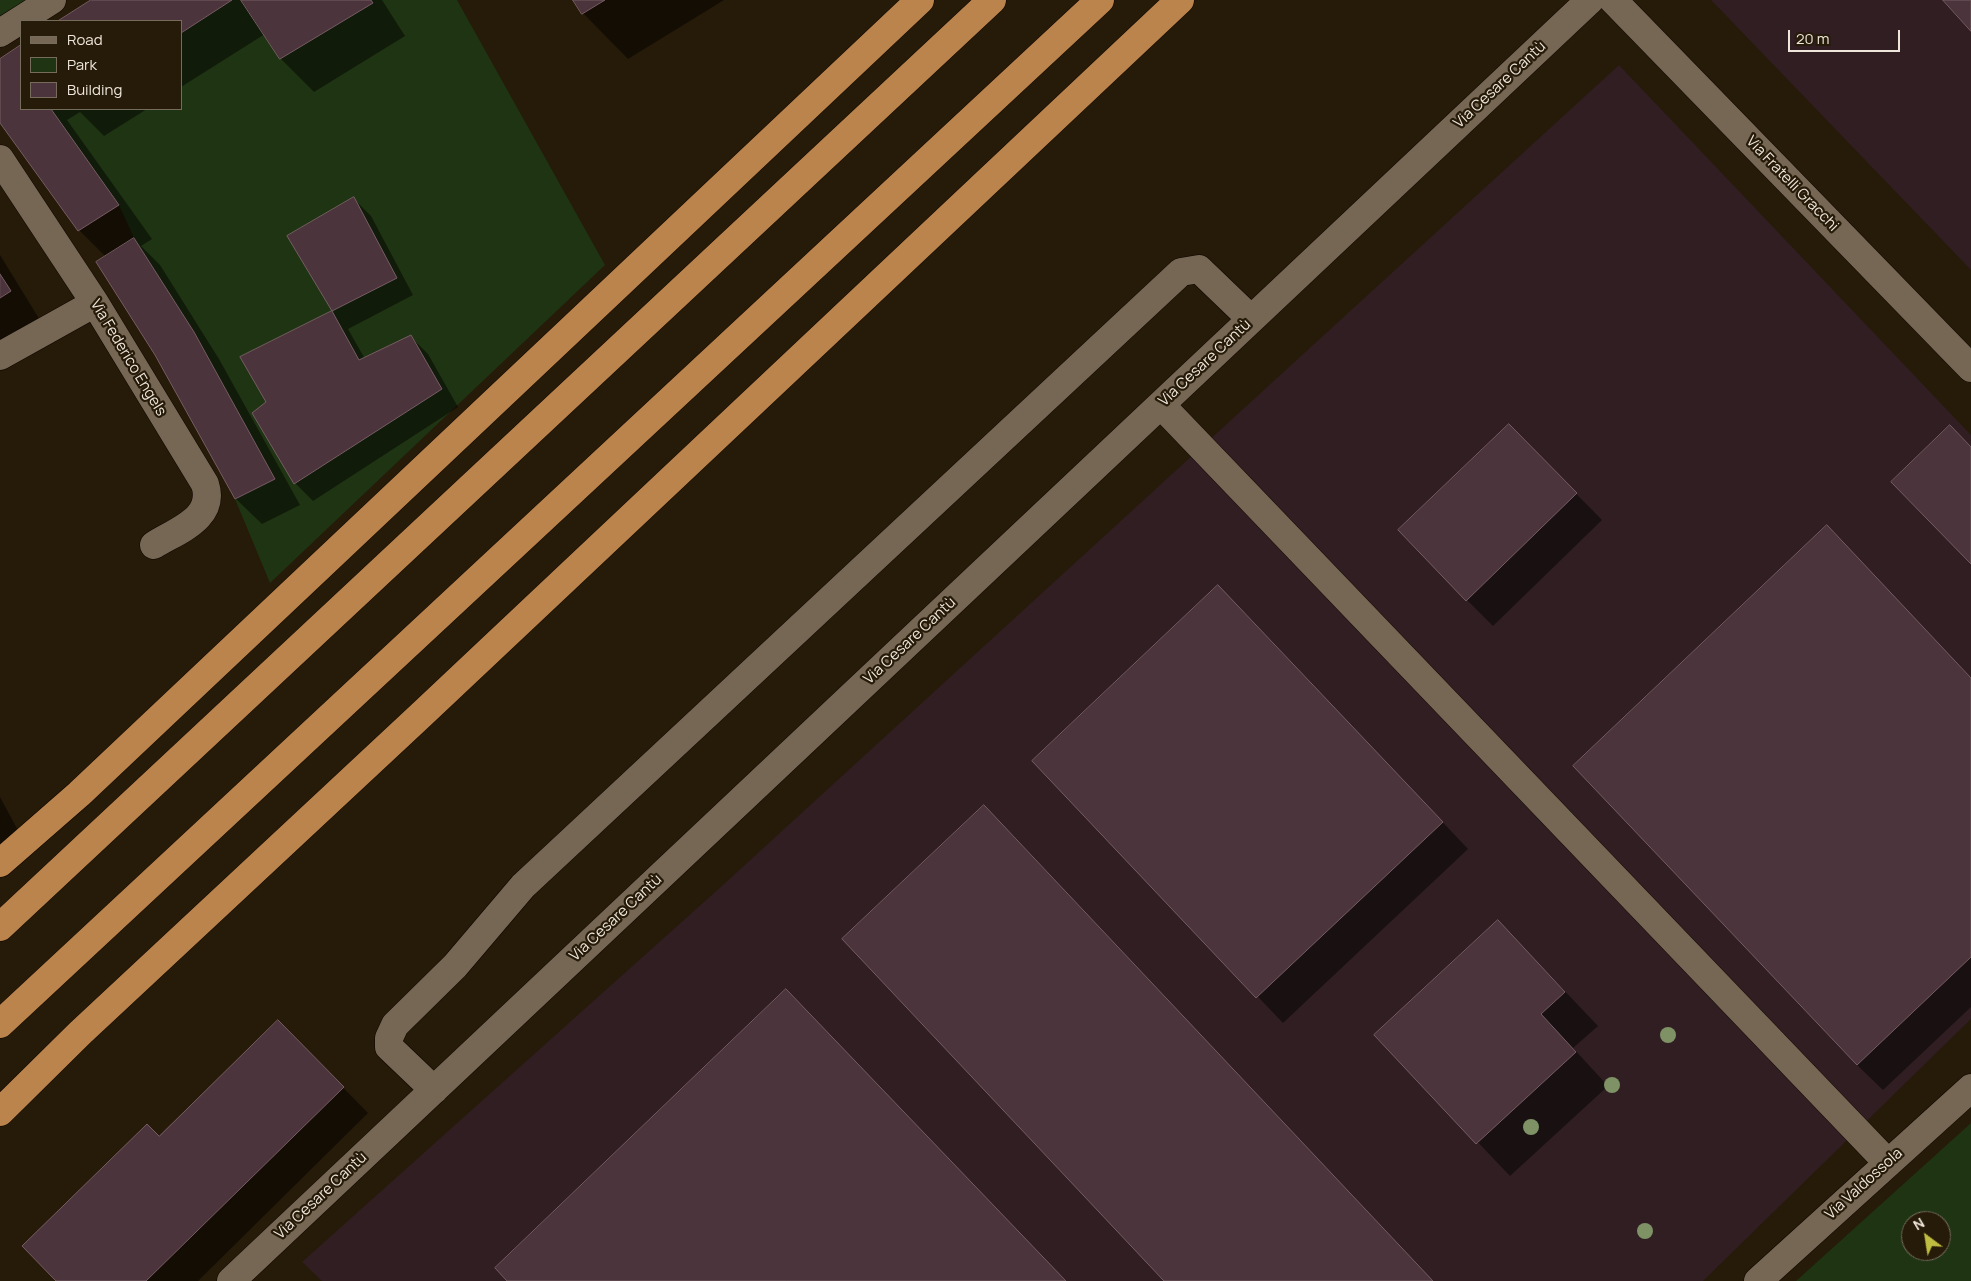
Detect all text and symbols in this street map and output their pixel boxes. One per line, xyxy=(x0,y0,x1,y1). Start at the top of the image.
legend xyxy=(20,20,182,110)
scale bar xyxy=(1791,20,1904,52)
text: 20 m xyxy=(1796,28,1829,49)
text: Road xyxy=(67,29,103,50)
street label: Via Cesare Cantù xyxy=(1450,38,1550,132)
text: Park xyxy=(67,54,97,75)
text: Building xyxy=(67,79,122,100)
street label: Via Fratelli Gracchi xyxy=(1742,133,1842,235)
street label: Via Federico Engels xyxy=(86,296,170,420)
street label: Via Cesare Cantù xyxy=(1155,316,1255,410)
street label: Via Cesare Cantù xyxy=(860,594,960,688)
street label: Via Cesare Cantù xyxy=(566,871,666,965)
street label: Via Valdossola xyxy=(1822,1145,1906,1223)
street label: Via Cesare Cantù xyxy=(271,1149,371,1243)
north arrow xyxy=(1901,1211,1951,1261)
text: N xyxy=(1909,1213,1928,1234)

